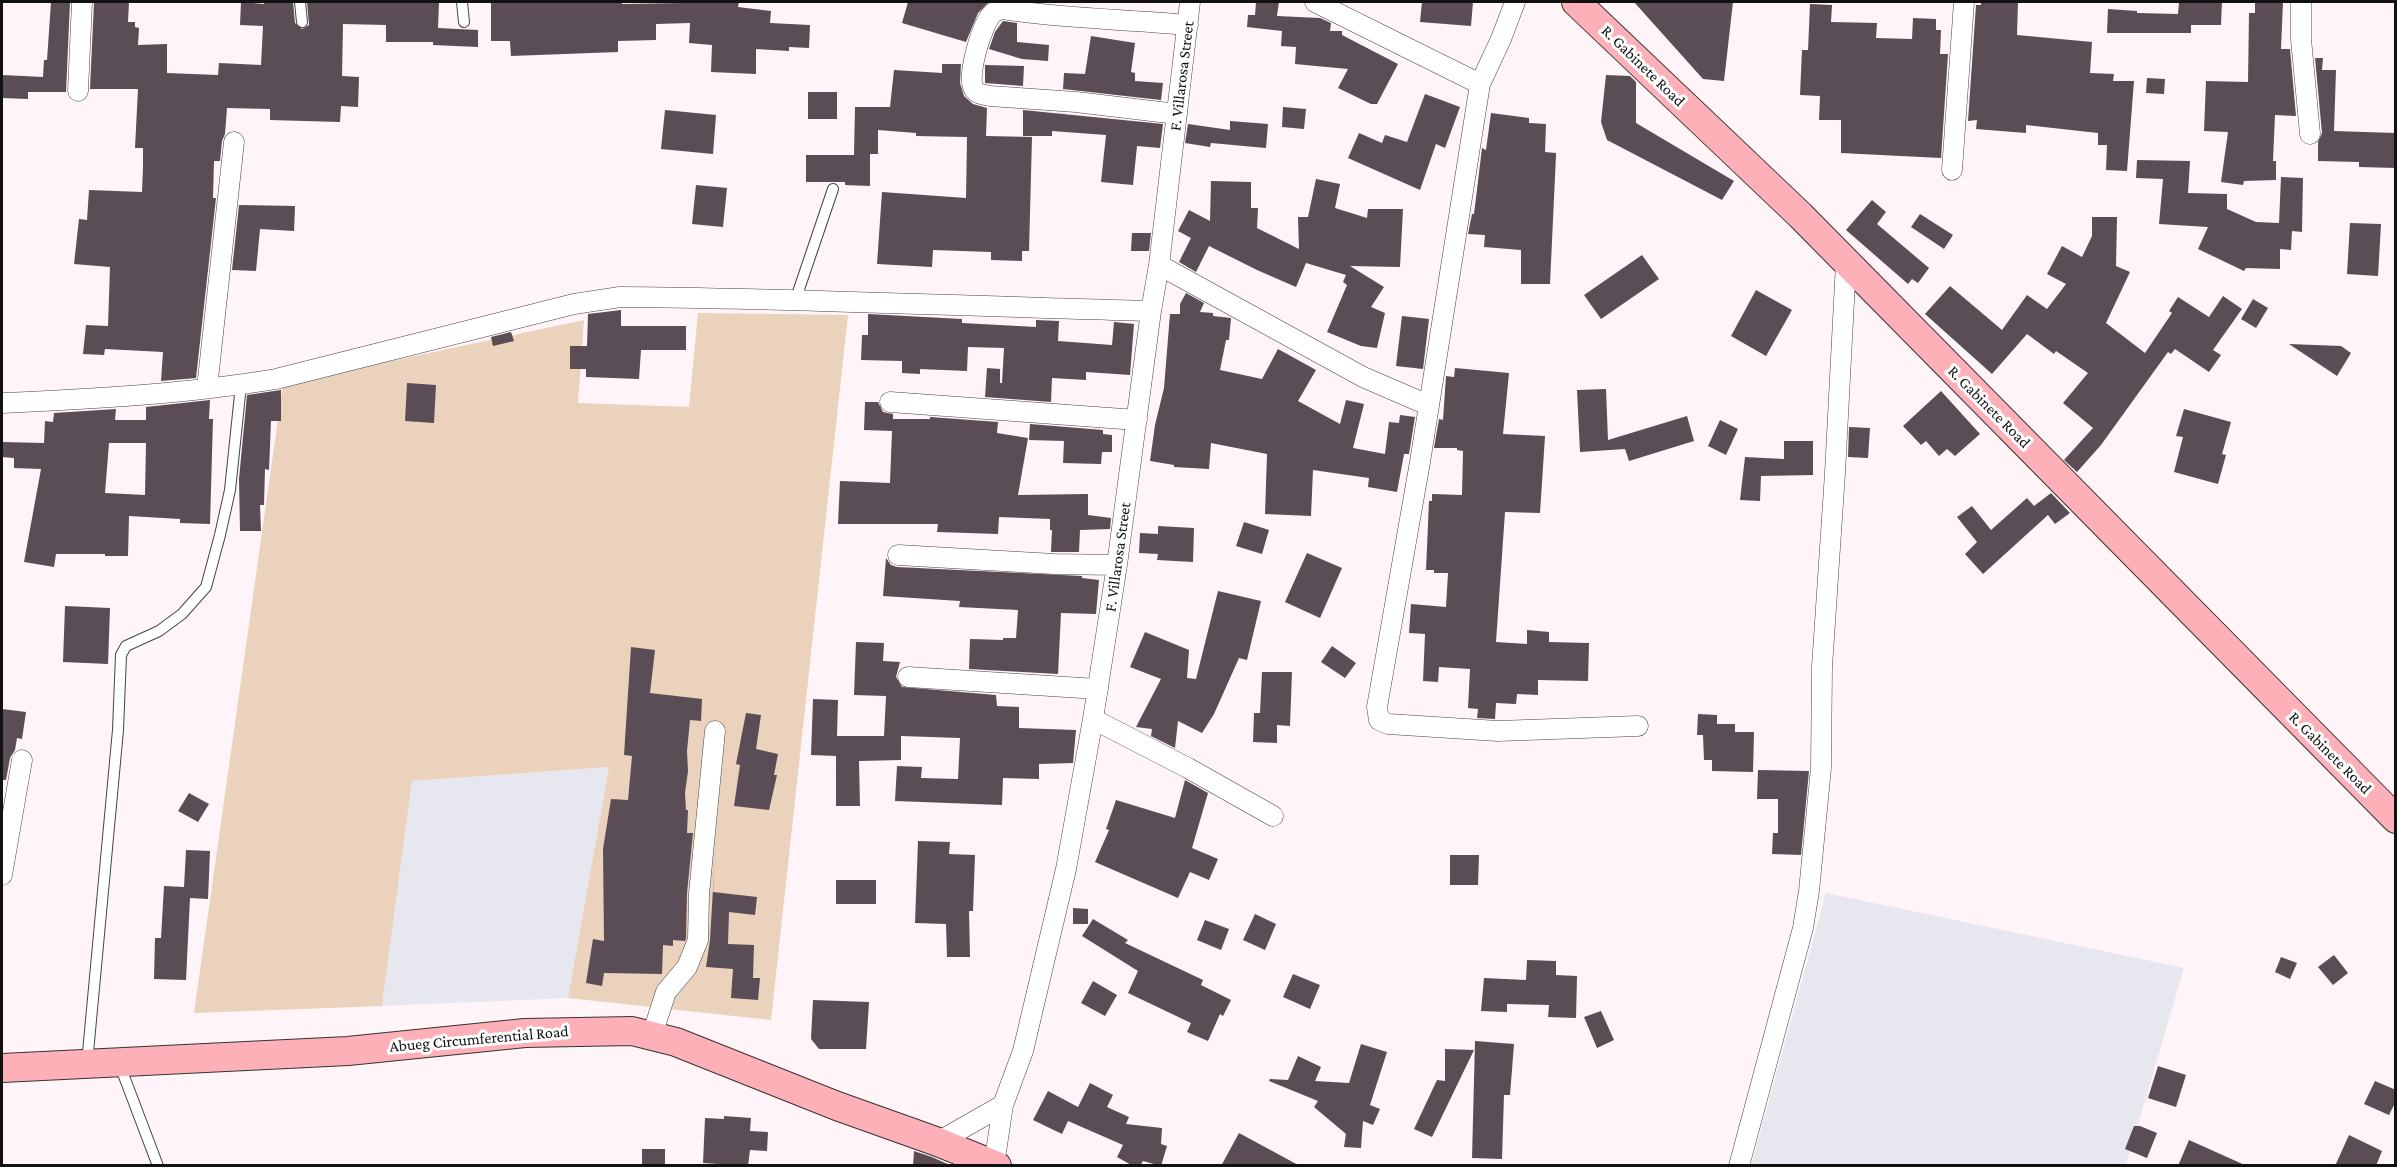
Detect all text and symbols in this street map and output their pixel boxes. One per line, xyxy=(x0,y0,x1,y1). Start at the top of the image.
street label: F. Villarosa Street xyxy=(1166,20,1198,132)
street label: R. Gabinete Road xyxy=(1597,21,1689,111)
street label: R. Gabinete Road xyxy=(1944,362,2034,452)
street label: F. Villarosa Street xyxy=(1101,501,1135,613)
street label: R. Gabinete Road xyxy=(2285,708,2375,798)
street label: Abueg Circumferential Road xyxy=(389,1022,569,1056)

